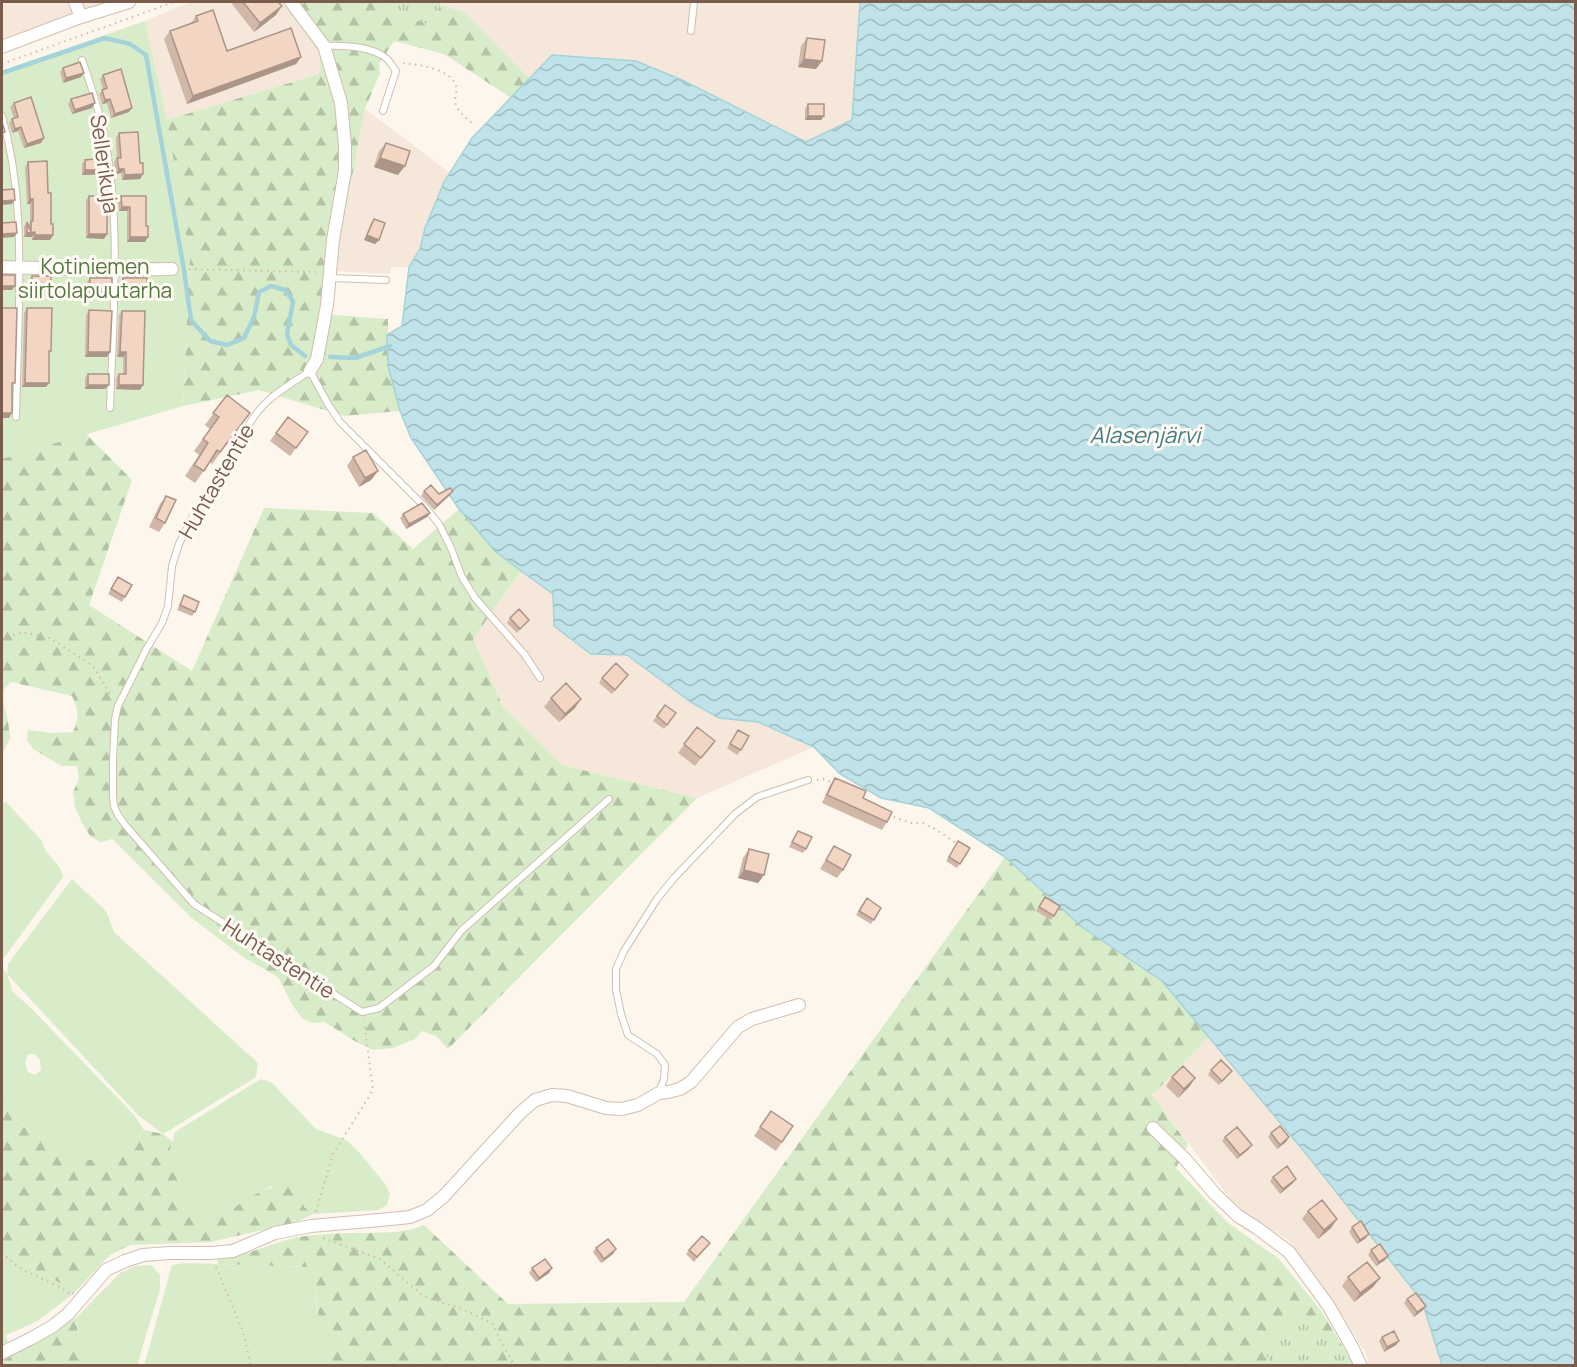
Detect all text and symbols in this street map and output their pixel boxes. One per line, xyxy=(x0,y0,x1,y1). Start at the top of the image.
street label: Sellerikuja xyxy=(84,113,126,215)
park label: Kotiniemen siirtolapuutarha xyxy=(18,252,172,304)
street label: Huhtastentie xyxy=(172,418,260,544)
water label: Alasenjärvi xyxy=(1090,420,1203,450)
street label: Huhtastentie xyxy=(218,911,340,1005)

